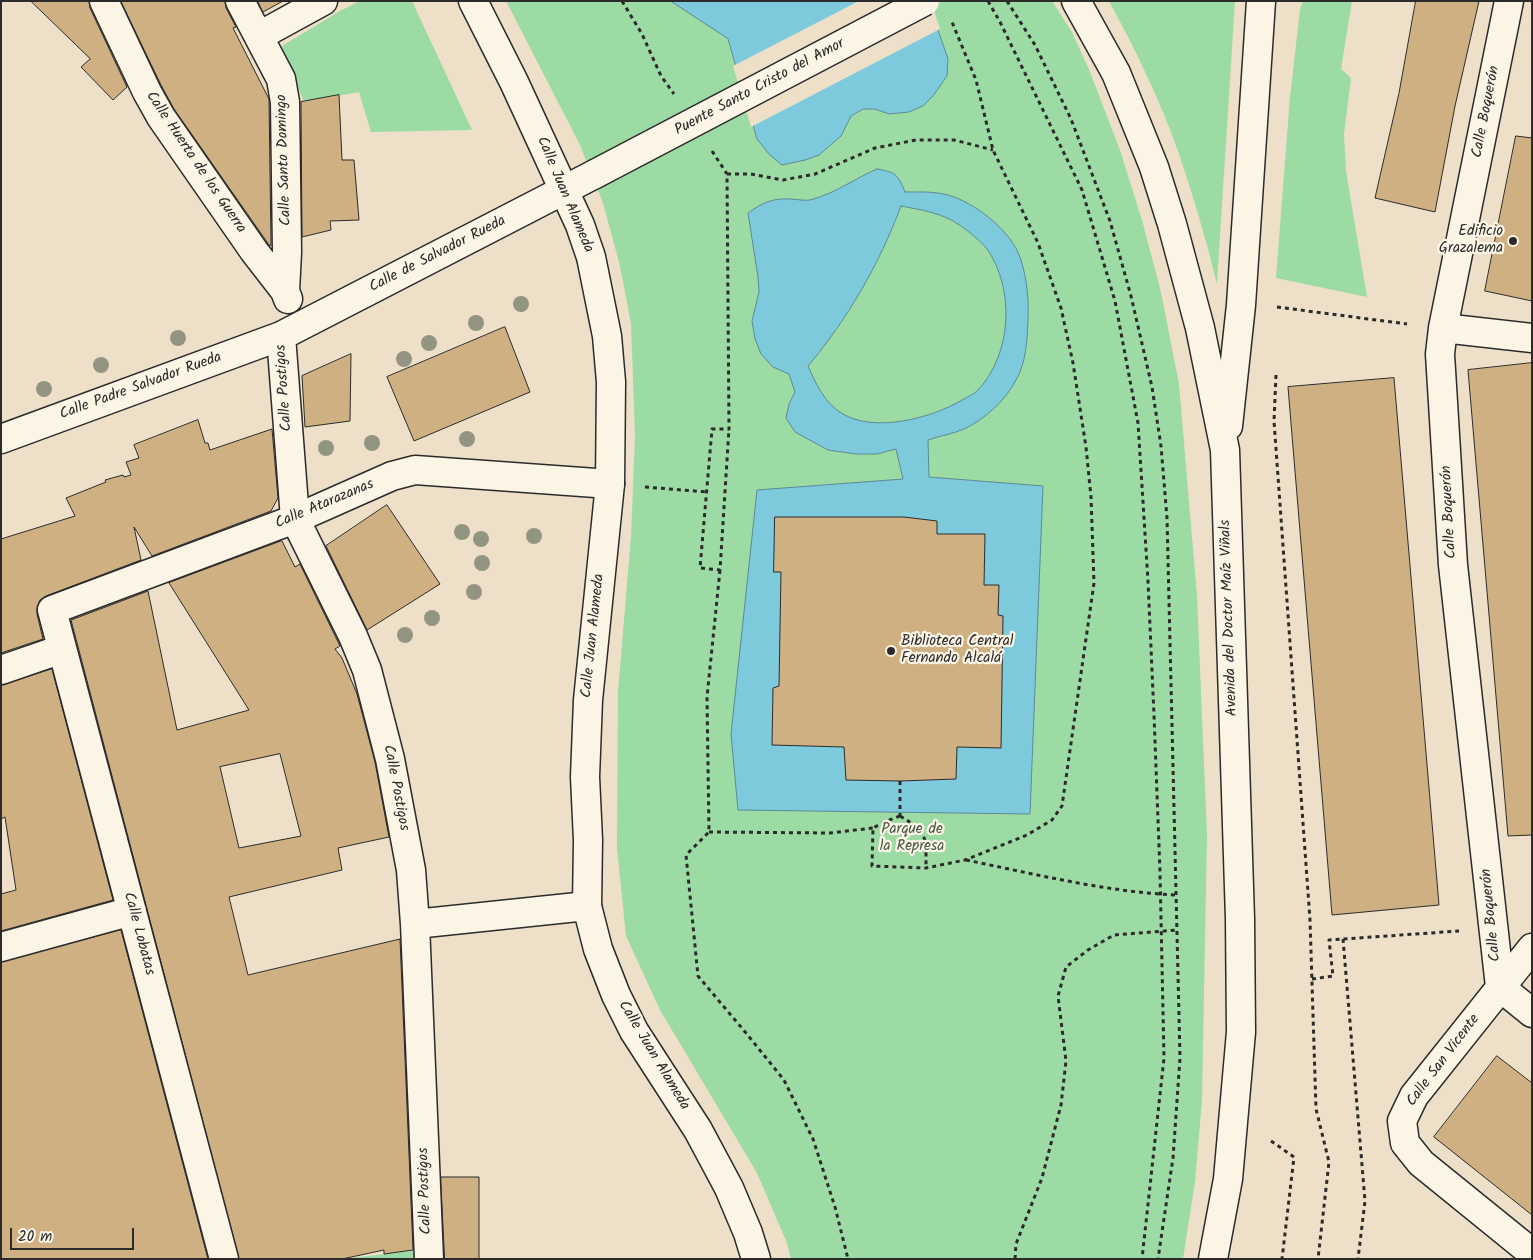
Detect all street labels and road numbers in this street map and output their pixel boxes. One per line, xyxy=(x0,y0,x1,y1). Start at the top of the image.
street label: Puente Santo Cristo del Amor xyxy=(672,36,848,140)
street label: Calle Boquerón xyxy=(1469,64,1505,160)
street label: Calle Huerta de los Guerra xyxy=(141,89,249,237)
street label: Calle Santo Domingo xyxy=(274,94,296,226)
street label: Calle Juan Alameda xyxy=(531,134,597,256)
street label: Calle de Salvador Rueda xyxy=(367,213,509,297)
street label: Calle Postigos xyxy=(273,344,297,432)
street label: Calle Padre Salvador Rueda xyxy=(58,349,224,425)
street label: Calle Boquerón xyxy=(1439,465,1461,559)
street label: Calle Atarazanas xyxy=(273,476,377,534)
street label: Avenida del Doctor Maíz Viñals xyxy=(1218,519,1242,717)
street label: Calle Juan Alameda xyxy=(579,573,609,699)
street label: Calle Postigos xyxy=(378,744,412,832)
street label: Calle Boquerón xyxy=(1478,868,1506,962)
street label: Calle Lobatas xyxy=(118,890,158,978)
street label: Calle Juan Alameda xyxy=(613,998,693,1114)
street label: Calle San Vicente xyxy=(1404,1011,1484,1111)
street label: Calle Postigos xyxy=(415,1147,437,1235)

